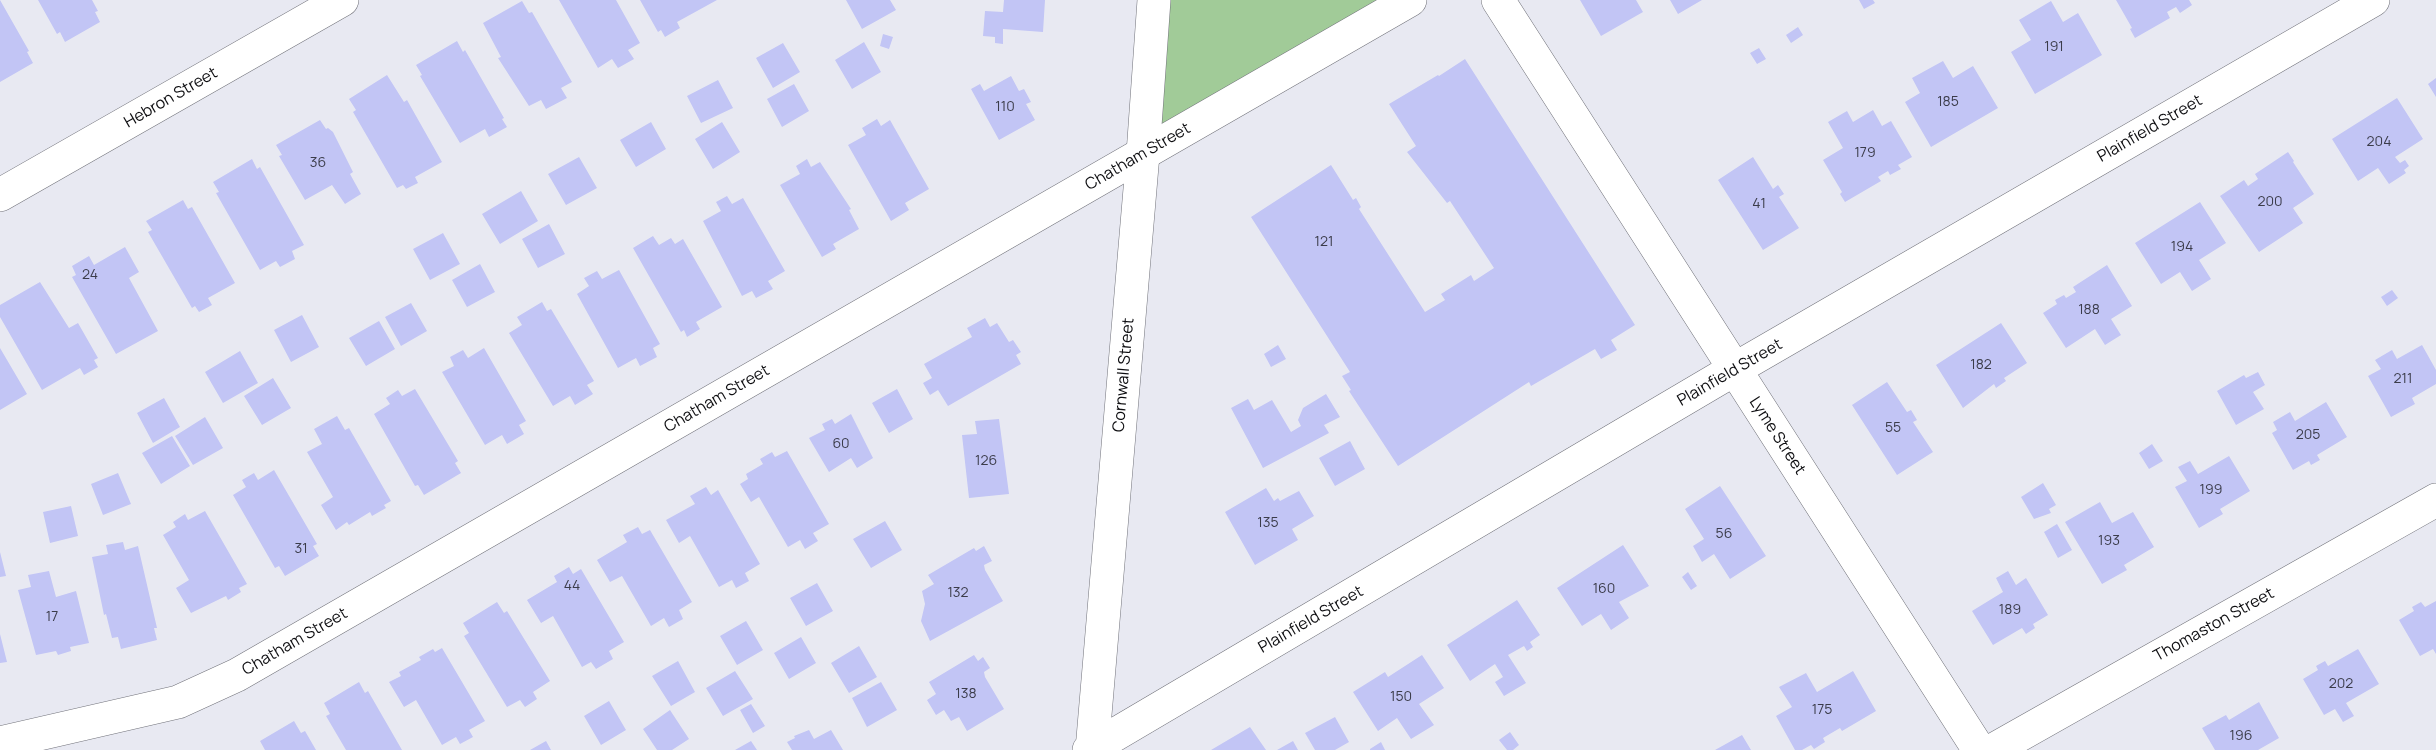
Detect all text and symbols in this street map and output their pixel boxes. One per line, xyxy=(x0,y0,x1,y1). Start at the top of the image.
house number: 191 xyxy=(2044,39,2064,55)
street label: Hebron Street xyxy=(121,64,221,132)
street label: Plainfield Street xyxy=(2094,91,2206,167)
house number: 185 xyxy=(1937,94,1959,110)
house number: 110 xyxy=(995,99,1015,115)
street label: Chatham Street xyxy=(1082,119,1194,195)
house number: 204 xyxy=(2367,134,2391,150)
house number: 179 xyxy=(1854,145,1876,161)
house number: 36 xyxy=(310,155,326,171)
house number: 200 xyxy=(2257,194,2283,210)
house number: 41 xyxy=(1752,196,1766,212)
house number: 121 xyxy=(1315,234,1333,250)
house number: 194 xyxy=(2171,239,2193,255)
house number: 24 xyxy=(82,267,98,283)
house number: 188 xyxy=(2078,302,2100,318)
street label: Cornwall Street xyxy=(1109,317,1139,433)
street label: Plainfield Street xyxy=(1674,335,1786,411)
house number: 182 xyxy=(1970,357,1992,373)
street label: Chatham Street xyxy=(661,361,773,437)
house number: 211 xyxy=(2394,371,2412,387)
street label: Lyme Street xyxy=(1745,394,1809,478)
house number: 55 xyxy=(1885,420,1901,436)
house number: 205 xyxy=(2296,427,2320,443)
house number: 60 xyxy=(832,436,850,452)
house number: 126 xyxy=(975,453,997,469)
house number: 199 xyxy=(2200,482,2222,498)
house number: 135 xyxy=(1257,515,1279,531)
house number: 56 xyxy=(1716,526,1732,542)
house number: 193 xyxy=(2098,533,2120,549)
house number: 31 xyxy=(294,541,308,557)
house number: 44 xyxy=(564,578,580,594)
house number: 160 xyxy=(1593,581,1615,597)
street label: Plainfield Street xyxy=(1255,582,1367,658)
street label: Thomaston Street xyxy=(2150,584,2278,666)
house number: 132 xyxy=(947,585,969,601)
house number: 189 xyxy=(1999,602,2021,618)
street label: Chatham Street xyxy=(239,604,351,680)
house number: 17 xyxy=(46,609,58,625)
house number: 202 xyxy=(2329,676,2353,692)
house number: 138 xyxy=(955,686,977,702)
house number: 150 xyxy=(1390,689,1412,705)
house number: 175 xyxy=(1812,702,1832,718)
house number: 196 xyxy=(2230,728,2252,744)

